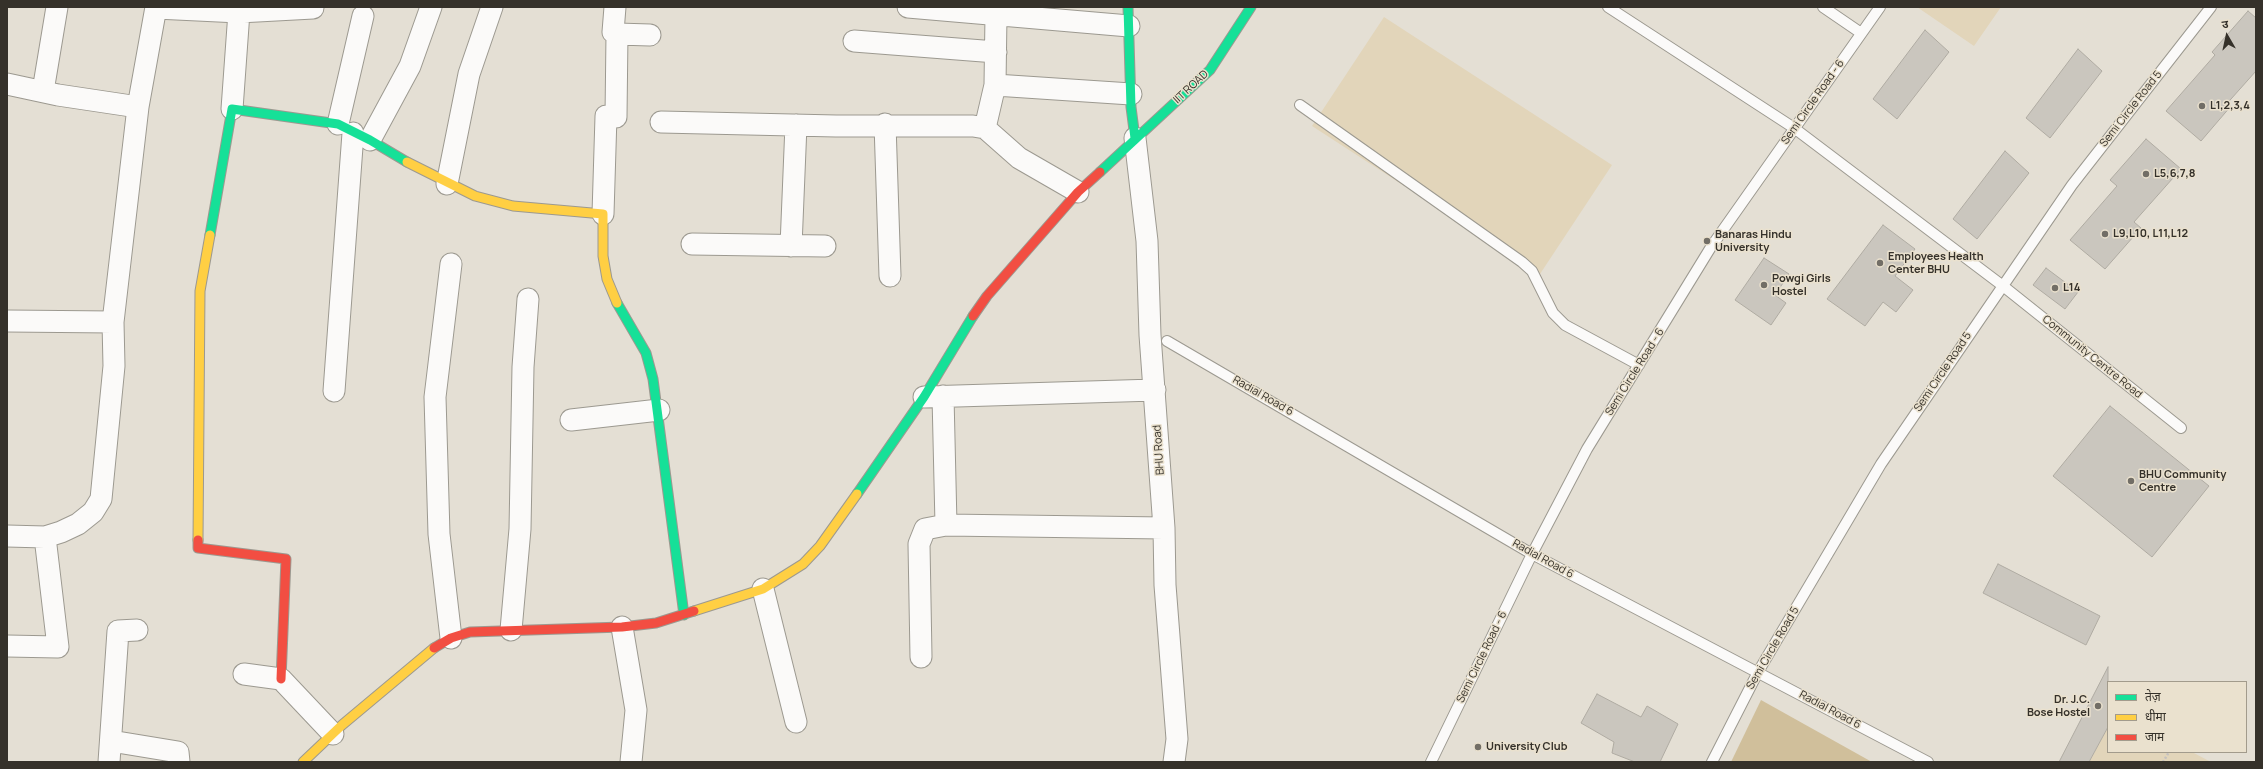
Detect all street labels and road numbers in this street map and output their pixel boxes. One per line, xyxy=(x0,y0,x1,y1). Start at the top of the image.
street label: Semi Circle Road - 6 xyxy=(1779,57,1847,147)
street label: IIT ROAD xyxy=(1171,68,1211,106)
street label: Semi Circle Road 5 xyxy=(2097,68,2165,150)
street label: Community Centre Road xyxy=(2039,313,2145,401)
street label: Semi Circle Road - 6 xyxy=(1603,326,1667,418)
street label: Semi Circle Road 5 xyxy=(1911,330,1975,414)
street label: Radial Road 6 xyxy=(1230,373,1296,419)
street label: BHU Road xyxy=(1151,424,1167,476)
street label: Radial Road 6 xyxy=(1510,537,1576,581)
street label: Semi Circle Road 5 xyxy=(1744,604,1802,692)
street label: Semi Circle Road - 6 xyxy=(1454,609,1510,705)
street label: Radial Road 6 xyxy=(1797,688,1863,732)

